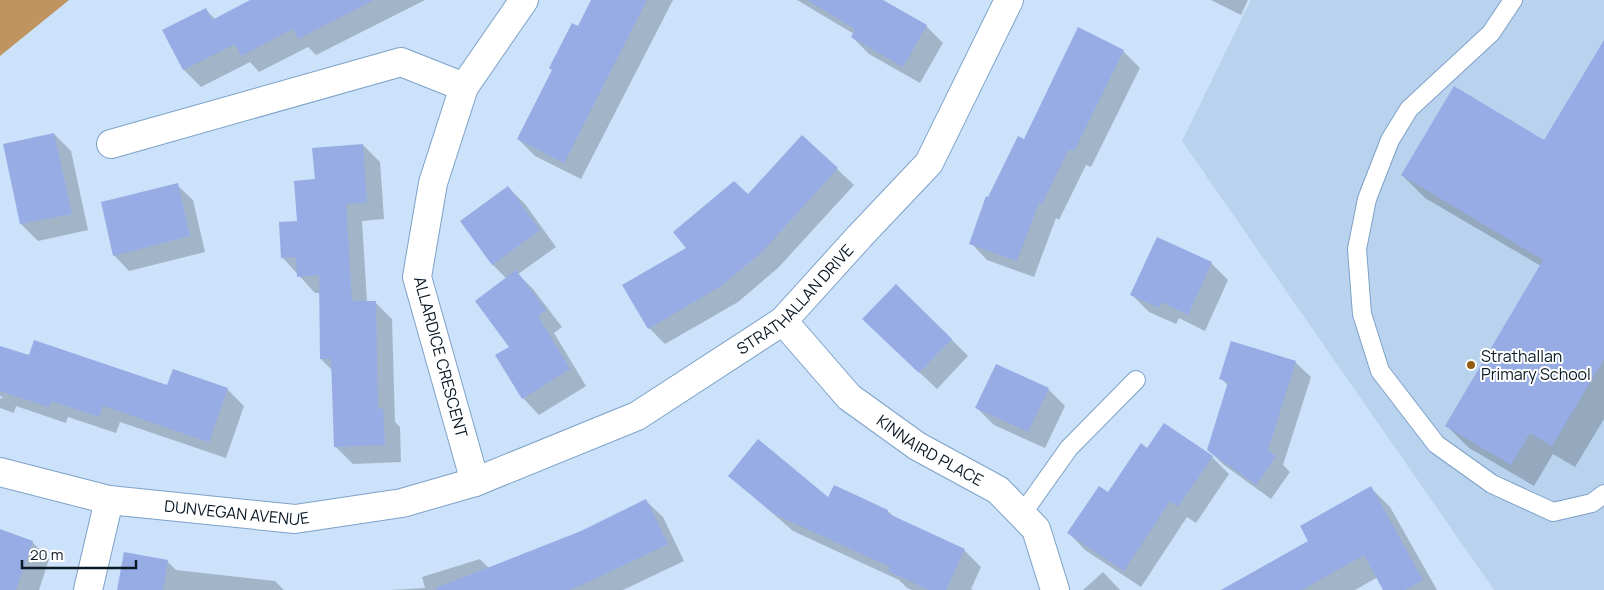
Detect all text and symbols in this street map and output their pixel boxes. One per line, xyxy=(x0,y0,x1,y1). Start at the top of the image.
street label: STRATHALLAN DRIVE xyxy=(732,240,858,359)
street label: ALLARDICE CRESCENT xyxy=(409,274,473,441)
place label: Strathallan Primary School xyxy=(1481,345,1591,385)
marker: Strathallan Primary School xyxy=(1465,359,1477,371)
street label: KINNAIRD PLACE xyxy=(872,410,987,491)
street label: DUNVEGAN AVENUE xyxy=(163,495,311,530)
scale bar xyxy=(22,538,136,570)
text: 20 m xyxy=(30,544,63,565)

